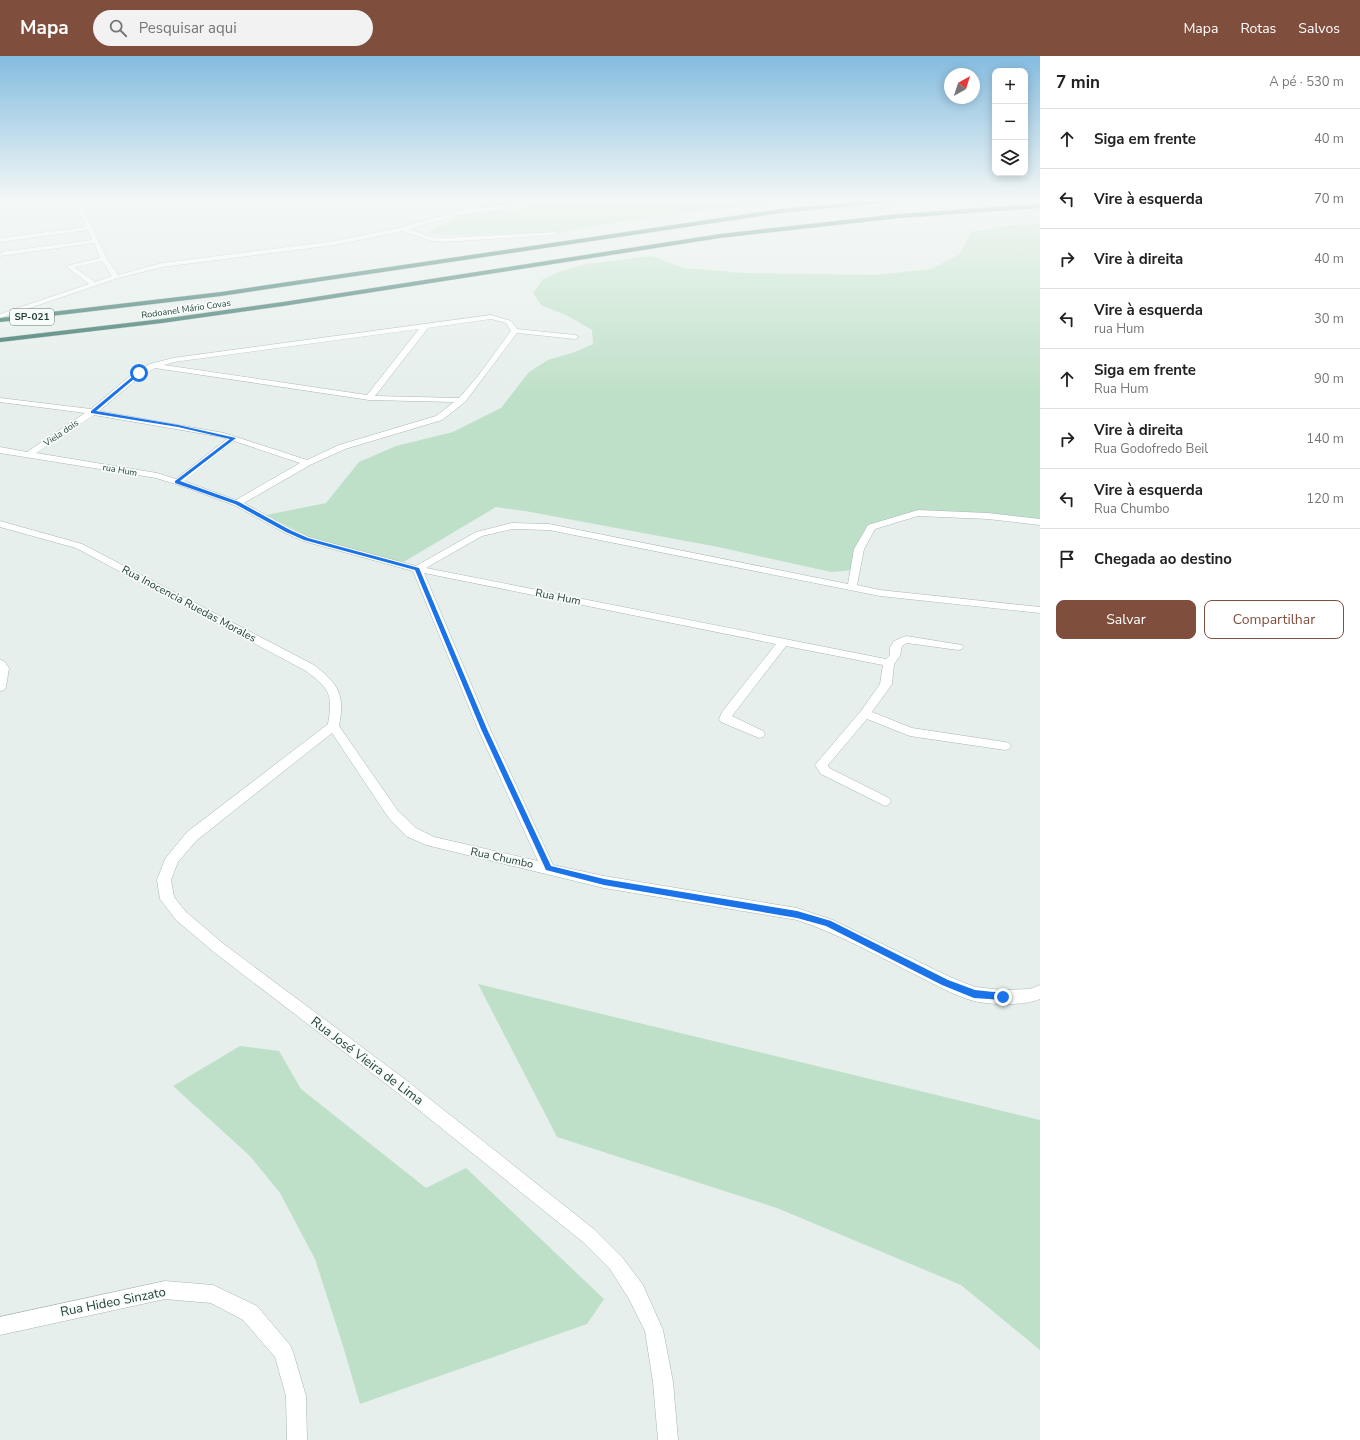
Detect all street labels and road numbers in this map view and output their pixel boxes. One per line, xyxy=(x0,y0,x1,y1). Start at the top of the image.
street label: Rodoanel Mário Covas xyxy=(140,297,232,321)
road number: SP-021 xyxy=(10,309,54,325)
street label: Viela dois xyxy=(40,417,81,450)
street label: rua Hum xyxy=(102,461,139,479)
street label: Rua Inocencia Ruedas Morales xyxy=(119,562,259,646)
street label: Rua Hum xyxy=(534,585,582,609)
street label: Rua Chumbo xyxy=(469,844,535,872)
street label: Rua José Vieira de Lima xyxy=(307,1013,427,1109)
street label: Rua Hideo Sinzato xyxy=(59,1283,167,1321)

